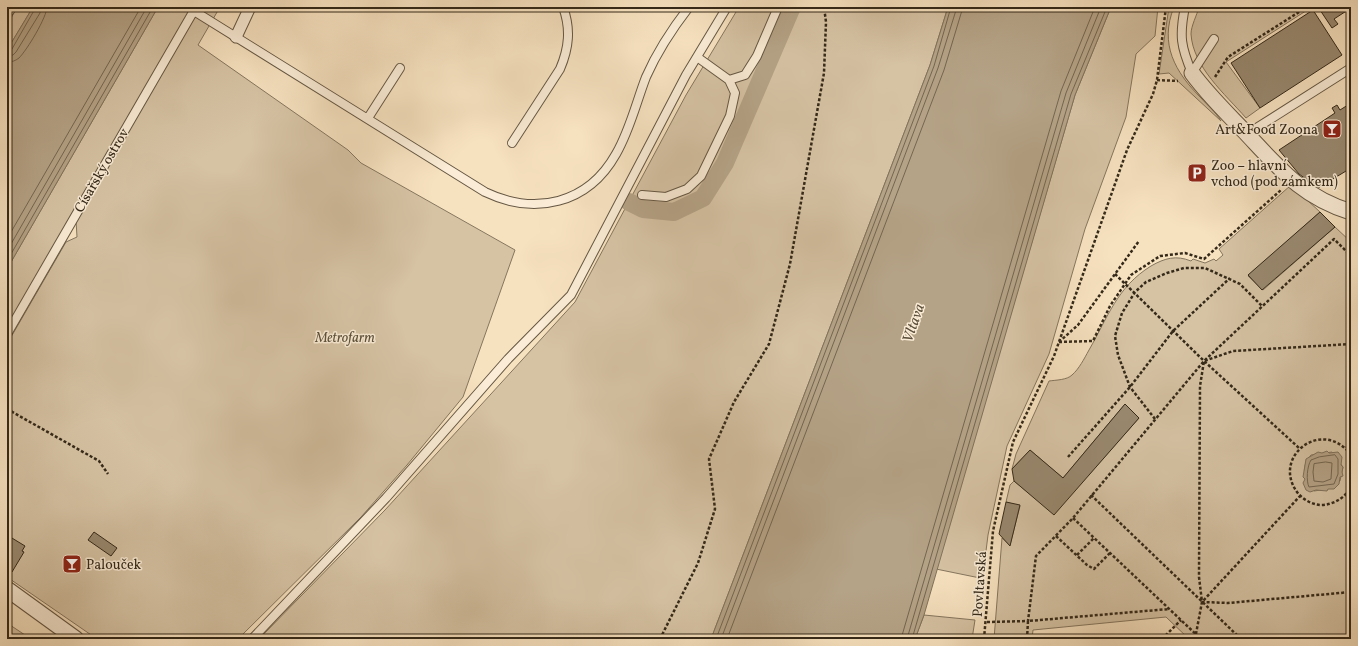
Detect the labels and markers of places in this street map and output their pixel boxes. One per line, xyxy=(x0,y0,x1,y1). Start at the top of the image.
bar icon: Art&Food Zoona xyxy=(1321,118,1343,140)
place label: Art&Food Zoona xyxy=(1215,121,1318,140)
place label: Zoo – hlavní vchod (pod zámkem) xyxy=(1211,157,1338,192)
parking icon: Zoo – hlavní vchod (pod zámkem) xyxy=(1186,162,1208,184)
bar icon: Palouček xyxy=(61,553,83,575)
place label: Palouček xyxy=(86,556,142,575)

